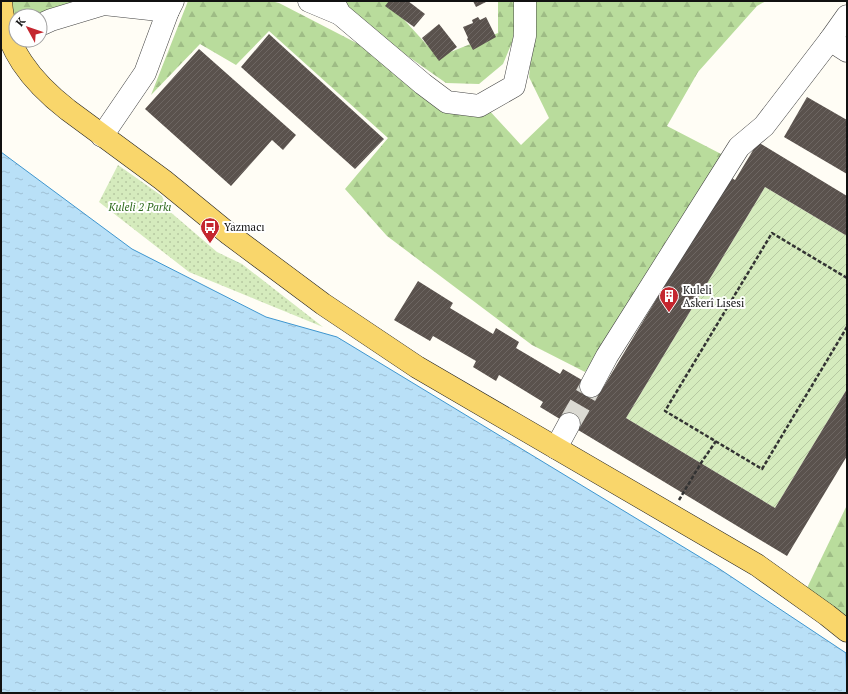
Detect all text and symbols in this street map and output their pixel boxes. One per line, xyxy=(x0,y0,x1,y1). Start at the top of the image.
north arrow xyxy=(8,8,48,48)
text: K xyxy=(12,14,28,29)
park label: Kuleli 2 Parkı xyxy=(108,200,171,214)
bus stop icon: Yazmacı xyxy=(199,216,221,244)
place label: Yazmacı xyxy=(224,220,265,234)
place label: Kuleli Askerî Lisesi xyxy=(683,283,744,310)
building icon: Kuleli Askerî Lisesi xyxy=(658,285,680,313)

